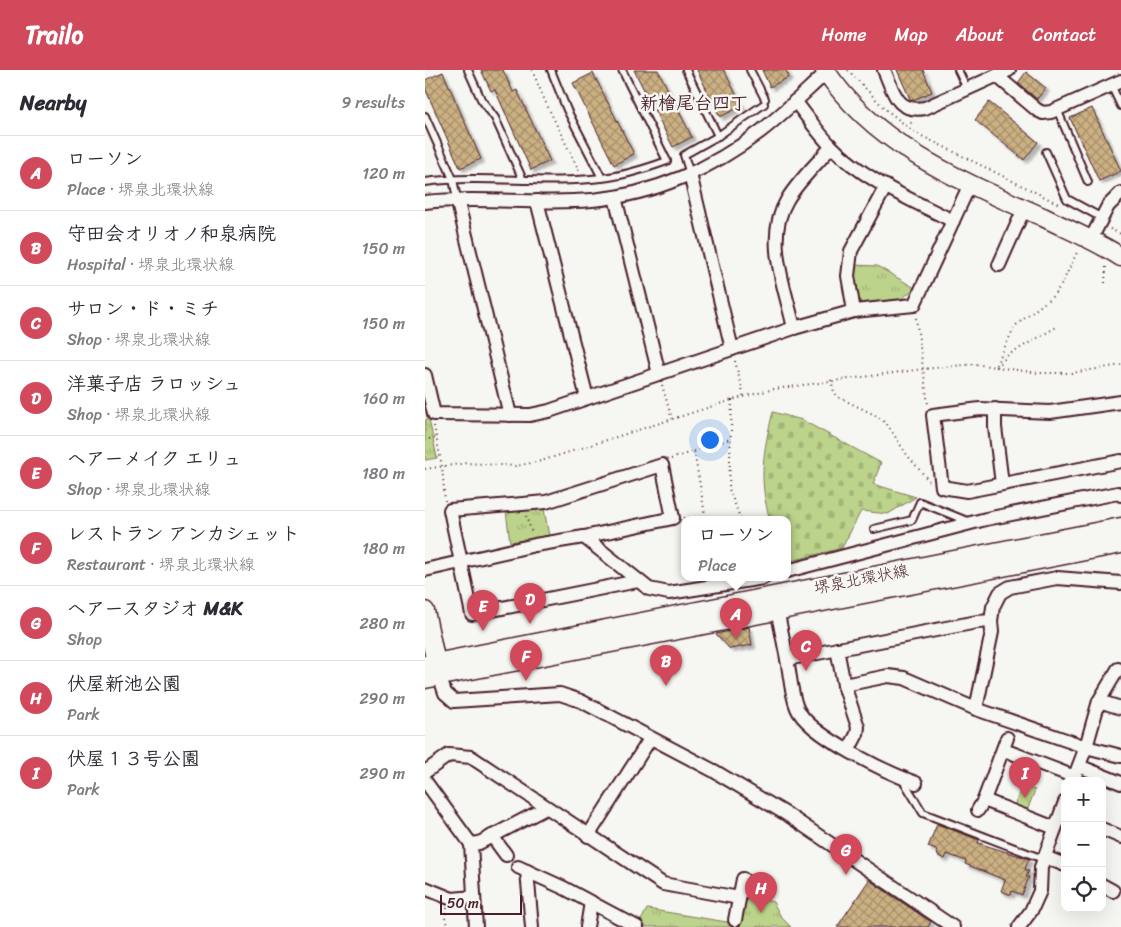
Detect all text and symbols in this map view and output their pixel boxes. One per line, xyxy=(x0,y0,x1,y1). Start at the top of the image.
text: Trailo xyxy=(25,14,83,56)
text: Home xyxy=(822,19,867,51)
text: Map xyxy=(895,19,928,51)
text: About xyxy=(956,19,1004,51)
text: Contact xyxy=(1032,19,1096,51)
text: Nearby xyxy=(20,84,86,122)
district label: 新檜尾台四丁 xyxy=(640,87,748,119)
text: 9 results xyxy=(341,88,405,117)
text: ローソン xyxy=(67,142,143,175)
text: A xyxy=(31,159,41,188)
text: 120 m xyxy=(362,159,405,188)
text: Place · 堺泉北環状線 xyxy=(67,175,214,204)
text: 守田会オリオノ和泉病院 xyxy=(67,217,276,250)
text: B xyxy=(31,234,41,263)
text: 150 m xyxy=(362,234,405,263)
text: Hospital · 堺泉北環状線 xyxy=(67,250,234,279)
text: サロン・ド・ミチ xyxy=(67,292,219,325)
text: C xyxy=(31,309,41,338)
text: 150 m xyxy=(362,309,405,338)
text: Shop · 堺泉北環状線 xyxy=(67,325,211,354)
text: 洋菓子店 ラロッシュ xyxy=(67,367,241,400)
text: D xyxy=(31,384,41,413)
text: 160 m xyxy=(362,384,405,413)
text: Shop · 堺泉北環状線 xyxy=(67,400,211,429)
your location xyxy=(697,427,723,453)
text: ヘアーメイク エリュ xyxy=(67,442,242,475)
text: E xyxy=(32,459,40,488)
text: 180 m xyxy=(362,459,405,488)
text: Shop · 堺泉北環状線 xyxy=(67,475,211,504)
popup xyxy=(681,516,791,581)
text: レストラン アンカシェット xyxy=(67,517,300,550)
text: ローソン xyxy=(698,518,774,551)
text: F xyxy=(32,534,40,563)
text: 180 m xyxy=(362,534,405,563)
text: Restaurant · 堺泉北環状線 xyxy=(67,550,255,579)
text: Place xyxy=(698,551,737,580)
street label: 堺泉北環状線 xyxy=(811,556,911,602)
pin: D xyxy=(514,583,546,624)
pin: E xyxy=(467,590,499,631)
text: ヘアースタジオ M&K xyxy=(67,592,243,625)
pin: A xyxy=(720,598,752,639)
text: G xyxy=(31,609,41,638)
text: 280 m xyxy=(360,609,405,638)
text: Shop xyxy=(67,625,102,654)
pin: C xyxy=(790,630,822,671)
pin: F xyxy=(510,640,542,681)
pin: B xyxy=(650,645,682,686)
text: 伏屋新池公園 xyxy=(67,667,181,700)
text: H xyxy=(30,684,42,713)
text: 290 m xyxy=(359,684,405,713)
text: Park xyxy=(67,700,100,729)
text: 伏屋１３号公園 xyxy=(67,742,200,775)
pin: I xyxy=(1009,757,1041,798)
text: I xyxy=(33,759,39,788)
text: 290 m xyxy=(359,759,405,788)
text: Park xyxy=(67,775,100,804)
map controls xyxy=(1061,777,1106,912)
button: + xyxy=(1061,777,1106,822)
button: − xyxy=(1061,822,1106,867)
pin: G xyxy=(830,834,862,875)
button: locate xyxy=(1061,867,1106,912)
pin: H xyxy=(745,872,777,913)
text: 50 m xyxy=(447,891,479,916)
scale bar xyxy=(440,892,523,915)

